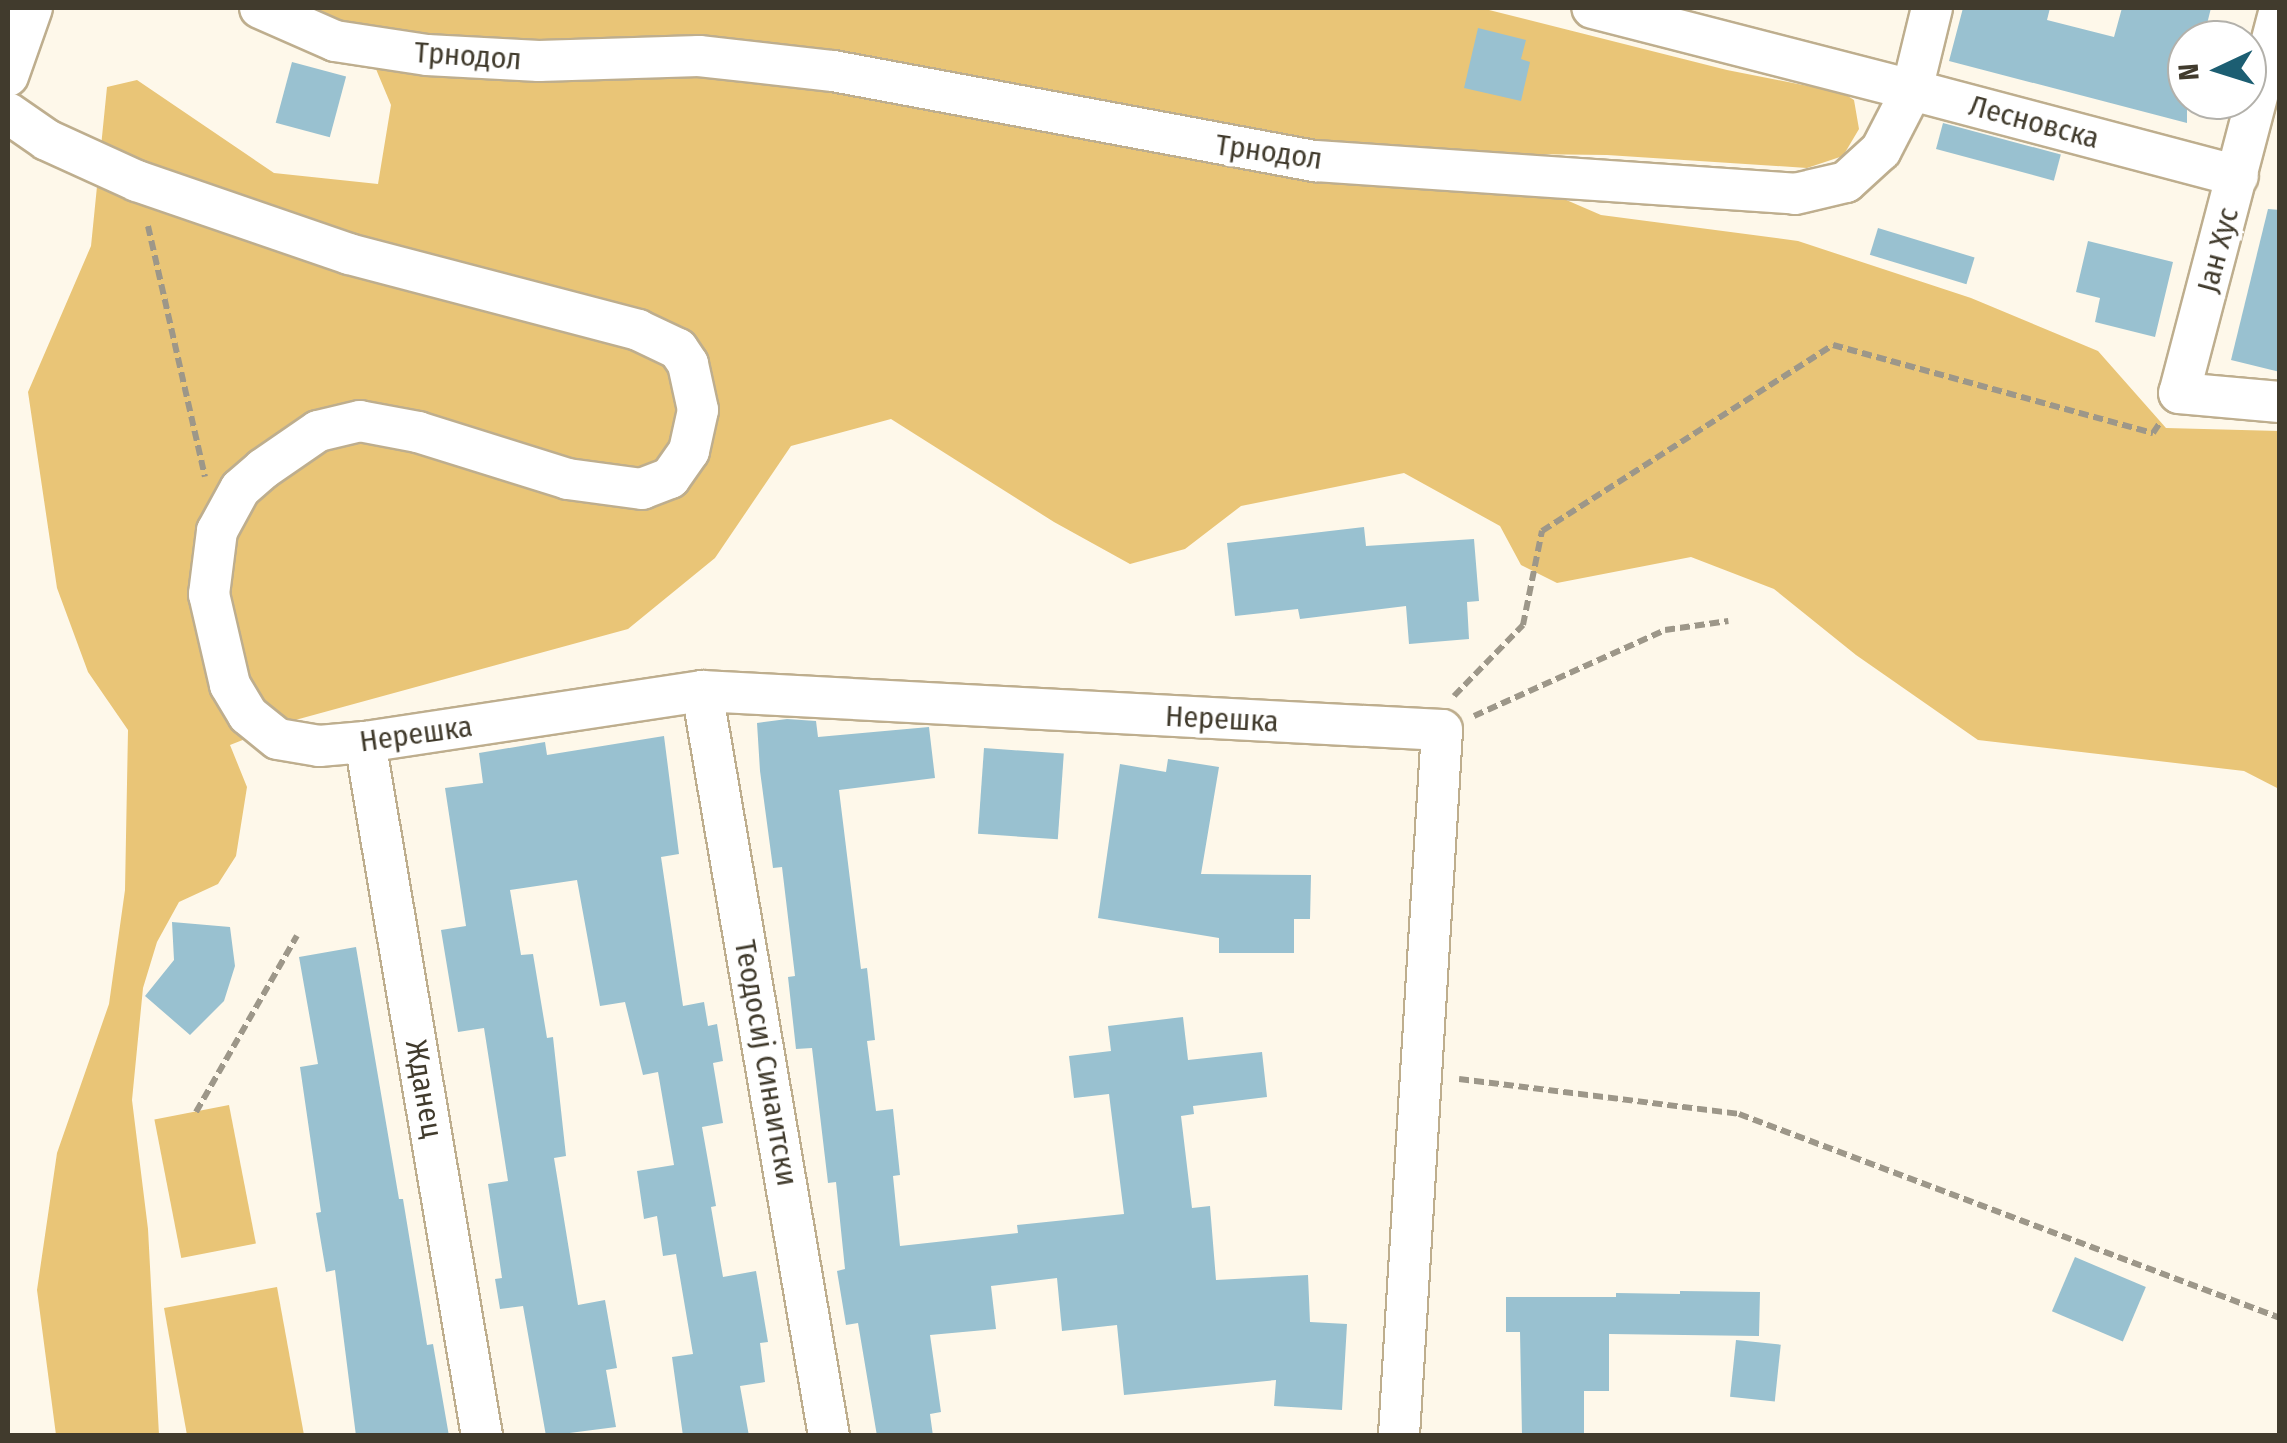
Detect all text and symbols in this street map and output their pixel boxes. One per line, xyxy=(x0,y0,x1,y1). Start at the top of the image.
north arrow xyxy=(2167,20,2267,120)
street label: Трнодол xyxy=(413,34,523,78)
text: N xyxy=(2172,62,2206,82)
street label: Лесновска xyxy=(1965,87,2103,157)
street label: Трнодол xyxy=(1213,127,1325,177)
street label: Јан Хус xyxy=(2189,204,2247,296)
street label: Нерешка xyxy=(1164,698,1280,740)
street label: Нерешка xyxy=(357,708,475,760)
street label: Теодосиј Синаитски xyxy=(727,937,805,1189)
street label: Жданец xyxy=(398,1037,450,1141)

